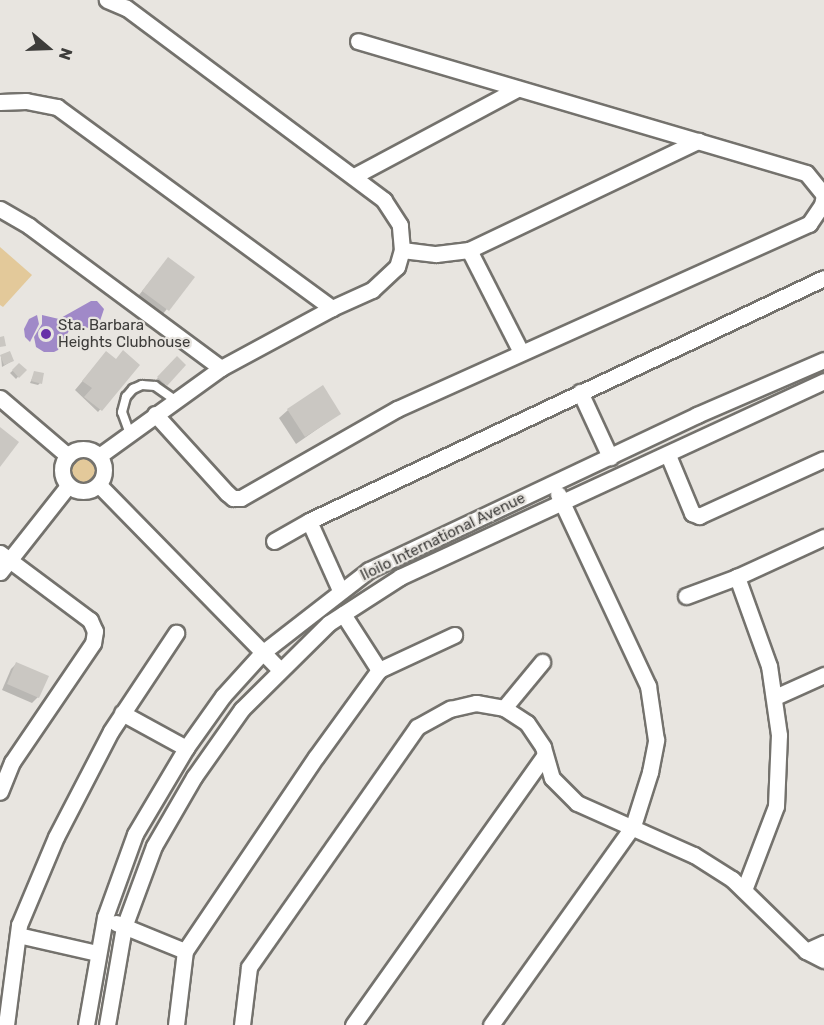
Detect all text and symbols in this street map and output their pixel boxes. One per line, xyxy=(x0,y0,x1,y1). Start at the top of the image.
north arrow xyxy=(18,18,78,78)
text: N xyxy=(55,45,76,63)
place label: Sta. Barbara Heights Clubhouse xyxy=(58,316,190,351)
marker: Sta. Barbara Heights Clubhouse xyxy=(39,327,53,341)
street label: Iloilo International Avenue xyxy=(357,489,529,585)

